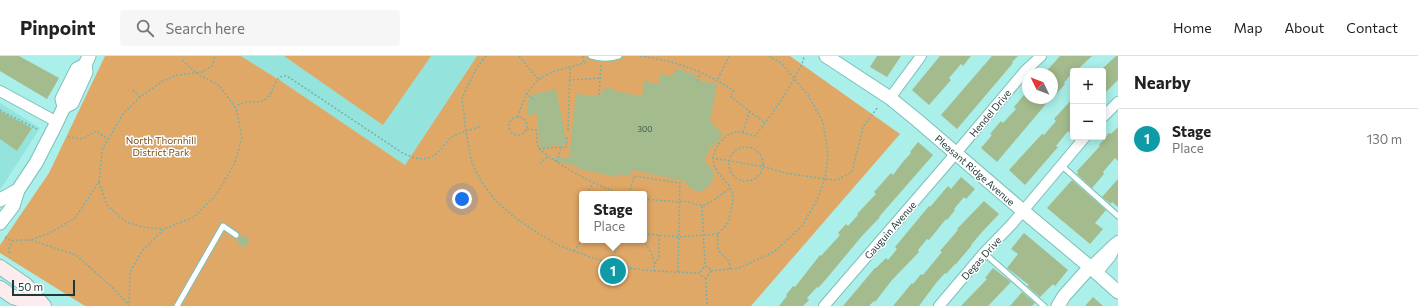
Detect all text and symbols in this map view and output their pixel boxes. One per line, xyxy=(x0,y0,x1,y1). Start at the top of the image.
search box xyxy=(120,10,400,46)
text: Pinpoint xyxy=(20,16,96,39)
icon: search xyxy=(134,17,156,39)
text: Search here xyxy=(166,19,245,37)
text: Home xyxy=(1173,19,1212,36)
text: Map xyxy=(1234,19,1262,36)
text: About xyxy=(1284,19,1324,36)
text: Contact xyxy=(1346,19,1398,36)
north arrow xyxy=(1022,68,1058,104)
map controls xyxy=(1070,68,1106,140)
button: + xyxy=(1070,68,1106,104)
text: Nearby xyxy=(1134,72,1191,93)
street label: Hendel Drive xyxy=(967,87,1013,139)
button: − xyxy=(1070,104,1106,140)
text: Stage xyxy=(1172,122,1211,140)
house number: 300 xyxy=(637,124,653,134)
text: 1 xyxy=(1144,131,1150,147)
text: 130 m xyxy=(1367,131,1402,147)
street label: Pleasant Ridge Avenue xyxy=(933,132,1017,208)
park label: North Thornhill District Park xyxy=(126,134,196,158)
text: Place xyxy=(1172,140,1204,156)
your location xyxy=(452,189,472,209)
popup xyxy=(579,191,647,243)
street label: Gauguin Avenue xyxy=(862,199,918,261)
text: Stage xyxy=(593,200,633,218)
text: Place xyxy=(593,218,625,234)
street label: Degas Drive xyxy=(959,234,1003,282)
pin: 1 xyxy=(600,256,626,286)
scale bar xyxy=(12,278,75,297)
text: 50 m xyxy=(18,280,43,293)

